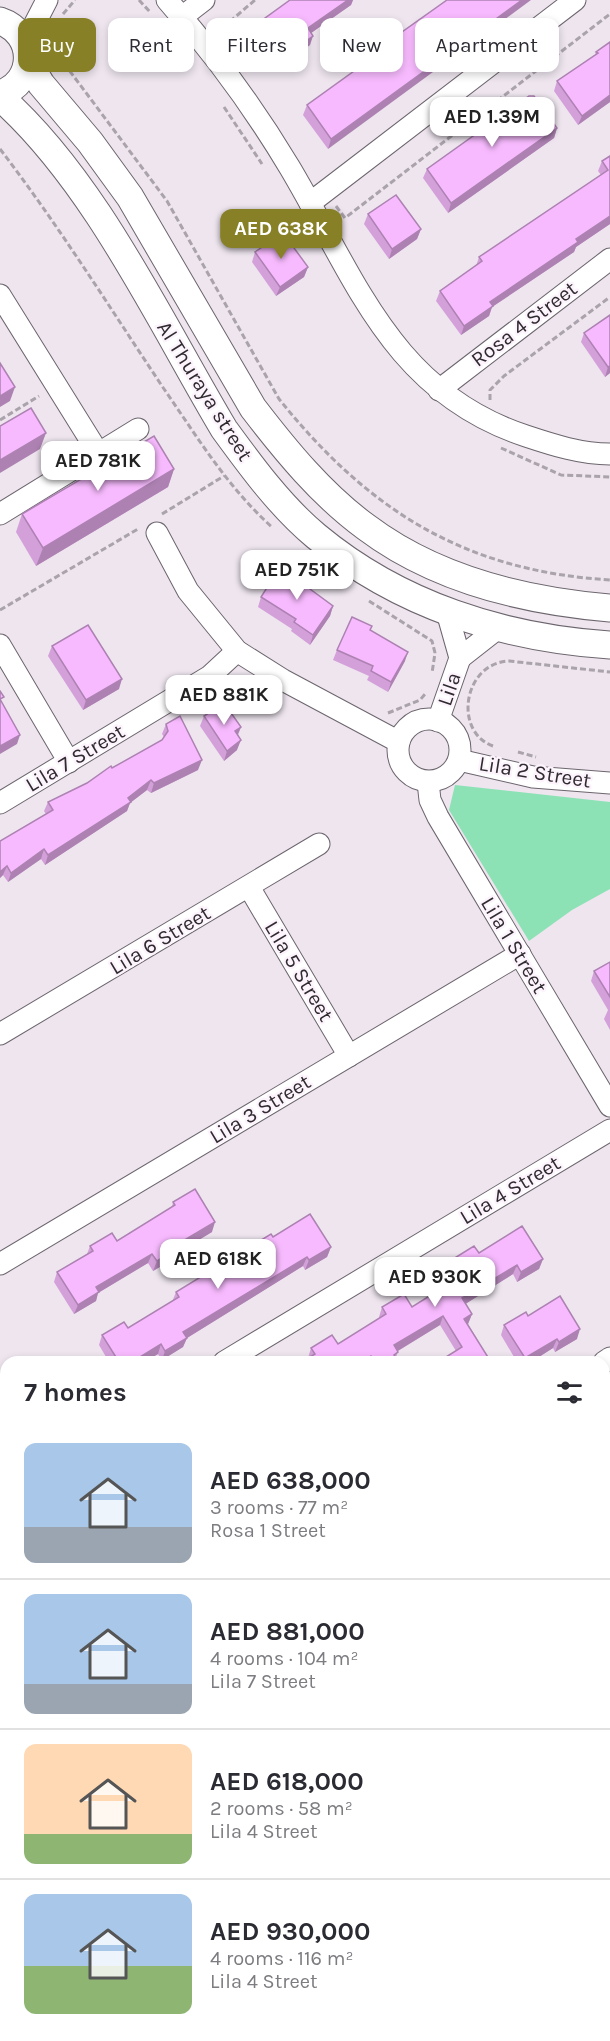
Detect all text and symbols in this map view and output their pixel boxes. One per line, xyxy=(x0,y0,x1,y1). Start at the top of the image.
chip: Buy xyxy=(18,18,96,72)
chip: Rent xyxy=(108,18,194,72)
chip: Filters xyxy=(206,18,308,72)
chip: New xyxy=(320,18,403,72)
chip: Apartment xyxy=(415,18,559,72)
pin: AED 1.39M xyxy=(423,97,561,148)
text: AED 1.39M xyxy=(444,105,540,128)
pin: AED 638K xyxy=(219,209,343,260)
text: AED 638K xyxy=(234,217,328,240)
street label: Rosa 4 Street xyxy=(466,276,582,372)
street label: Al Thuraya street xyxy=(152,317,258,465)
pin: AED 781K xyxy=(36,441,160,492)
text: AED 781K xyxy=(55,449,141,472)
pin: AED 751K xyxy=(235,550,359,601)
text: AED 751K xyxy=(255,558,339,581)
street label: Lila xyxy=(432,669,466,709)
pin: AED 881K xyxy=(162,675,286,726)
text: AED 881K xyxy=(179,683,269,706)
street label: Lila 7 Street xyxy=(21,719,129,797)
street label: Lila 2 Street xyxy=(477,751,593,793)
street label: Lila 1 Street xyxy=(476,892,552,998)
street label: Lila 6 Street xyxy=(105,901,215,979)
street label: Lila 5 Street xyxy=(260,916,338,1026)
street label: Lila 3 Street xyxy=(205,1069,315,1149)
street label: Lila 4 Street xyxy=(455,1151,565,1229)
pin: AED 618K xyxy=(156,1239,280,1290)
text: AED 618K xyxy=(174,1247,262,1270)
pin: AED 930K xyxy=(373,1257,497,1308)
text: AED 930K xyxy=(388,1265,482,1288)
icon: filters xyxy=(553,1376,586,1409)
text: 7 homes xyxy=(24,1377,127,1408)
text: AED 638,000 xyxy=(210,1465,371,1496)
icon: home xyxy=(72,1467,144,1539)
text: 3 rooms · 77 m² xyxy=(210,1496,348,1519)
text: Rosa 1 Street xyxy=(210,1519,326,1542)
text: AED 881,000 xyxy=(210,1616,365,1647)
icon: home xyxy=(72,1618,144,1690)
text: 4 rooms · 104 m² xyxy=(210,1647,358,1670)
text: Lila 7 Street xyxy=(210,1670,316,1693)
text: AED 618,000 xyxy=(210,1766,364,1797)
icon: home xyxy=(72,1768,144,1840)
text: 2 rooms · 58 m² xyxy=(210,1797,353,1820)
text: Lila 4 Street xyxy=(210,1820,318,1843)
text: AED 930,000 xyxy=(210,1916,370,1947)
icon: home xyxy=(72,1918,144,1990)
text: 4 rooms · 116 m² xyxy=(210,1947,353,1970)
text: Lila 4 Street xyxy=(210,1970,318,1993)

